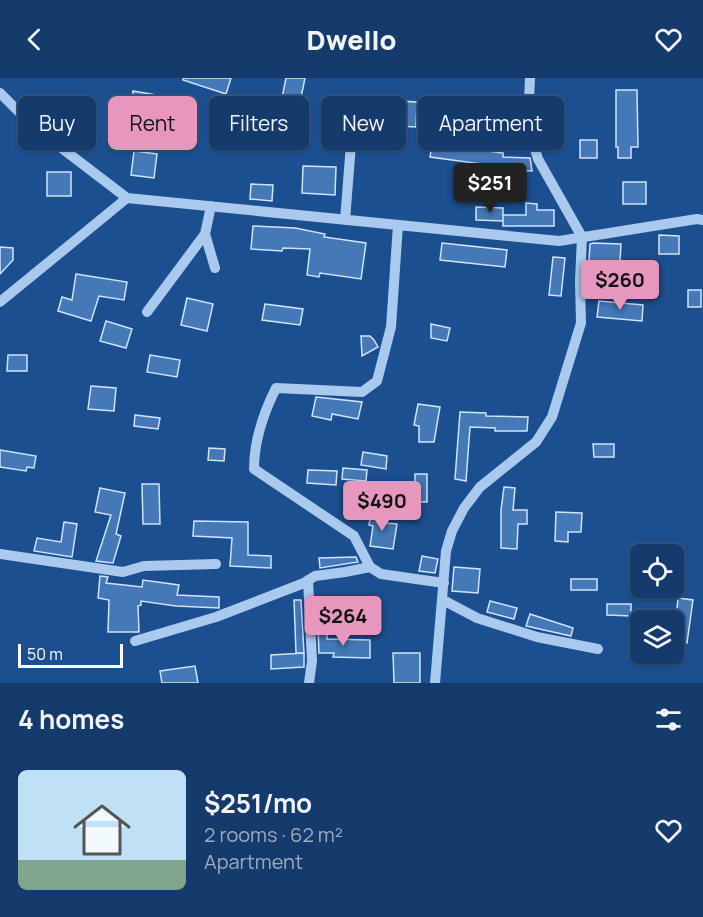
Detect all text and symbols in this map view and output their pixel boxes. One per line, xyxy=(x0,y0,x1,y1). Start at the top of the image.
text: Dwello xyxy=(307,21,396,58)
icon: back xyxy=(18,23,51,56)
icon: heart xyxy=(652,23,685,56)
chip: Buy xyxy=(18,96,96,150)
chip: Rent xyxy=(108,96,197,150)
chip: Filters xyxy=(209,96,309,150)
chip: New xyxy=(321,96,406,150)
chip: Apartment xyxy=(418,96,564,150)
pin: $251 xyxy=(454,163,526,214)
text: $251 xyxy=(468,169,512,196)
pin: $260 xyxy=(584,260,656,311)
text: $260 xyxy=(595,266,645,293)
pin: $490 xyxy=(346,481,418,532)
text: $490 xyxy=(357,487,407,514)
map controls xyxy=(630,544,684,664)
button: locate xyxy=(630,544,684,598)
pin: $264 xyxy=(307,596,379,647)
text: $264 xyxy=(318,602,368,629)
button: layers xyxy=(630,610,684,664)
scale bar xyxy=(18,641,123,668)
text: 50 m xyxy=(27,643,63,665)
text: 4 homes xyxy=(18,701,124,737)
icon: filters xyxy=(652,703,685,736)
text: $251/mo xyxy=(204,785,312,821)
icon: home xyxy=(66,794,138,866)
icon: heart xyxy=(652,814,685,847)
text: 2 rooms · 62 m² xyxy=(204,821,343,848)
text: Apartment xyxy=(204,848,303,875)

